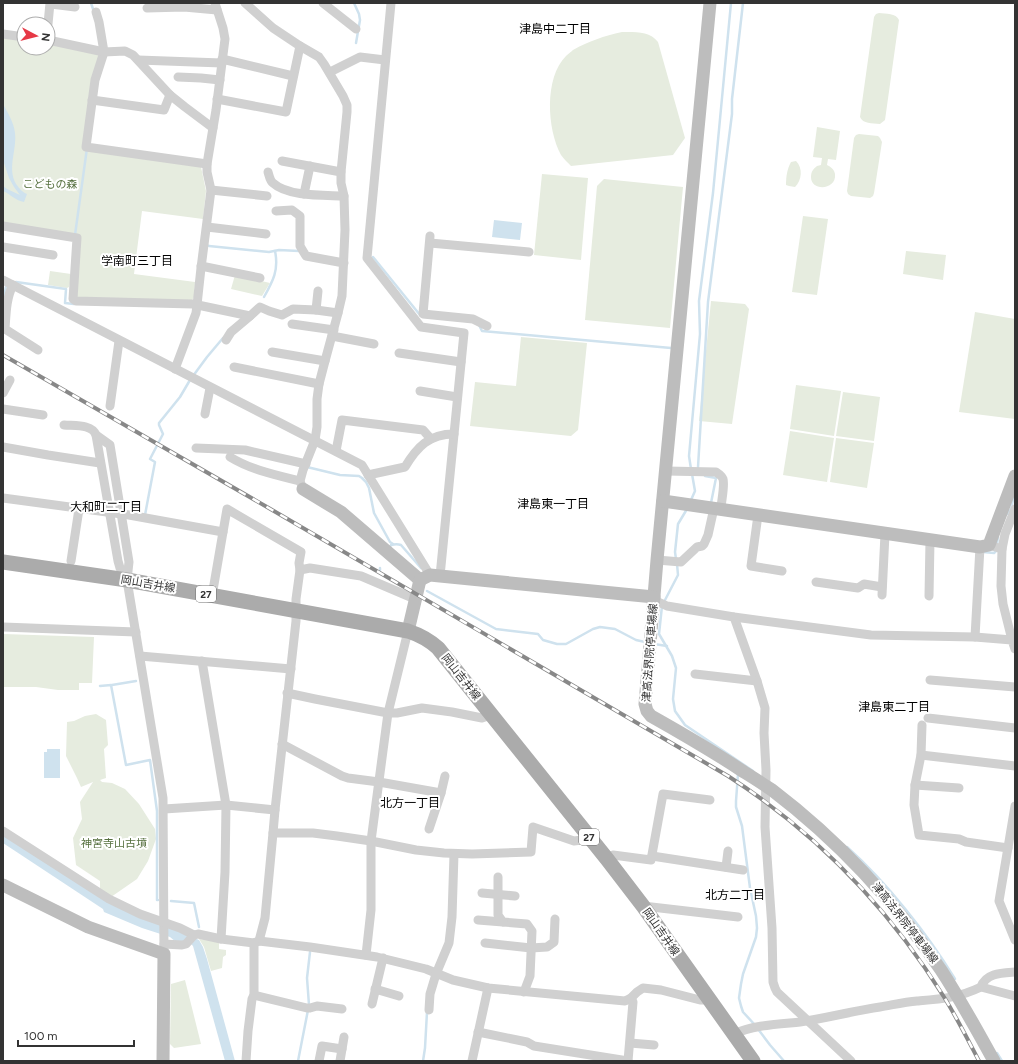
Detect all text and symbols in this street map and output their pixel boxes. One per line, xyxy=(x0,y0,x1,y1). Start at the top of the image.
north arrow xyxy=(16,16,56,56)
district label: 津島中二丁目 xyxy=(519,22,591,36)
text: N xyxy=(38,32,52,42)
park label: こどもの森 xyxy=(23,178,78,191)
district label: 学南町三丁目 xyxy=(101,254,173,268)
district label: 津島東一丁目 xyxy=(517,497,589,511)
district label: 大和町二丁目 xyxy=(70,500,142,514)
street label: 岡山吉井線 xyxy=(120,573,176,595)
road number: 27 xyxy=(196,586,216,602)
street label: 津高法界院停車場線 xyxy=(640,603,660,703)
street label: 岡山吉井線 xyxy=(439,651,483,703)
district label: 津島東二丁目 xyxy=(858,700,930,714)
district label: 北方一丁目 xyxy=(380,796,440,810)
road number: 27 xyxy=(579,829,599,845)
park label: 神宮寺山古墳 xyxy=(81,837,147,850)
street label: 津高法界院停車場線 xyxy=(869,880,941,966)
district label: 北方二丁目 xyxy=(705,888,765,902)
street label: 岡山吉井線 xyxy=(640,906,682,958)
scale bar xyxy=(18,1022,134,1048)
text: 100 m xyxy=(24,1029,58,1043)

